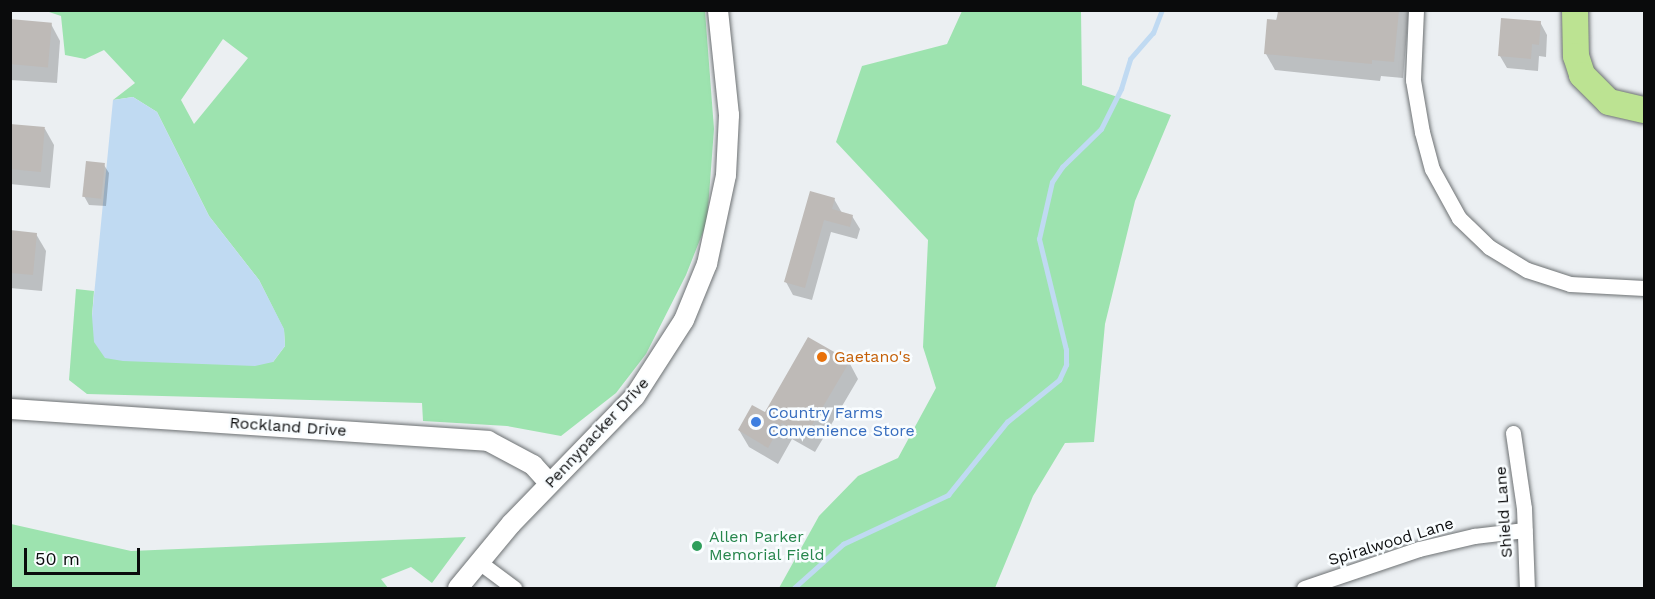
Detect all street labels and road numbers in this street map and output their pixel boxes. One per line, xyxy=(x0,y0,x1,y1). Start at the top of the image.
street label: Pennypacker Drive xyxy=(541,374,653,492)
street label: Rockland Drive xyxy=(229,413,347,441)
street label: Shield Lane xyxy=(1491,466,1517,558)
street label: Spiralwood Lane xyxy=(1326,514,1456,570)

